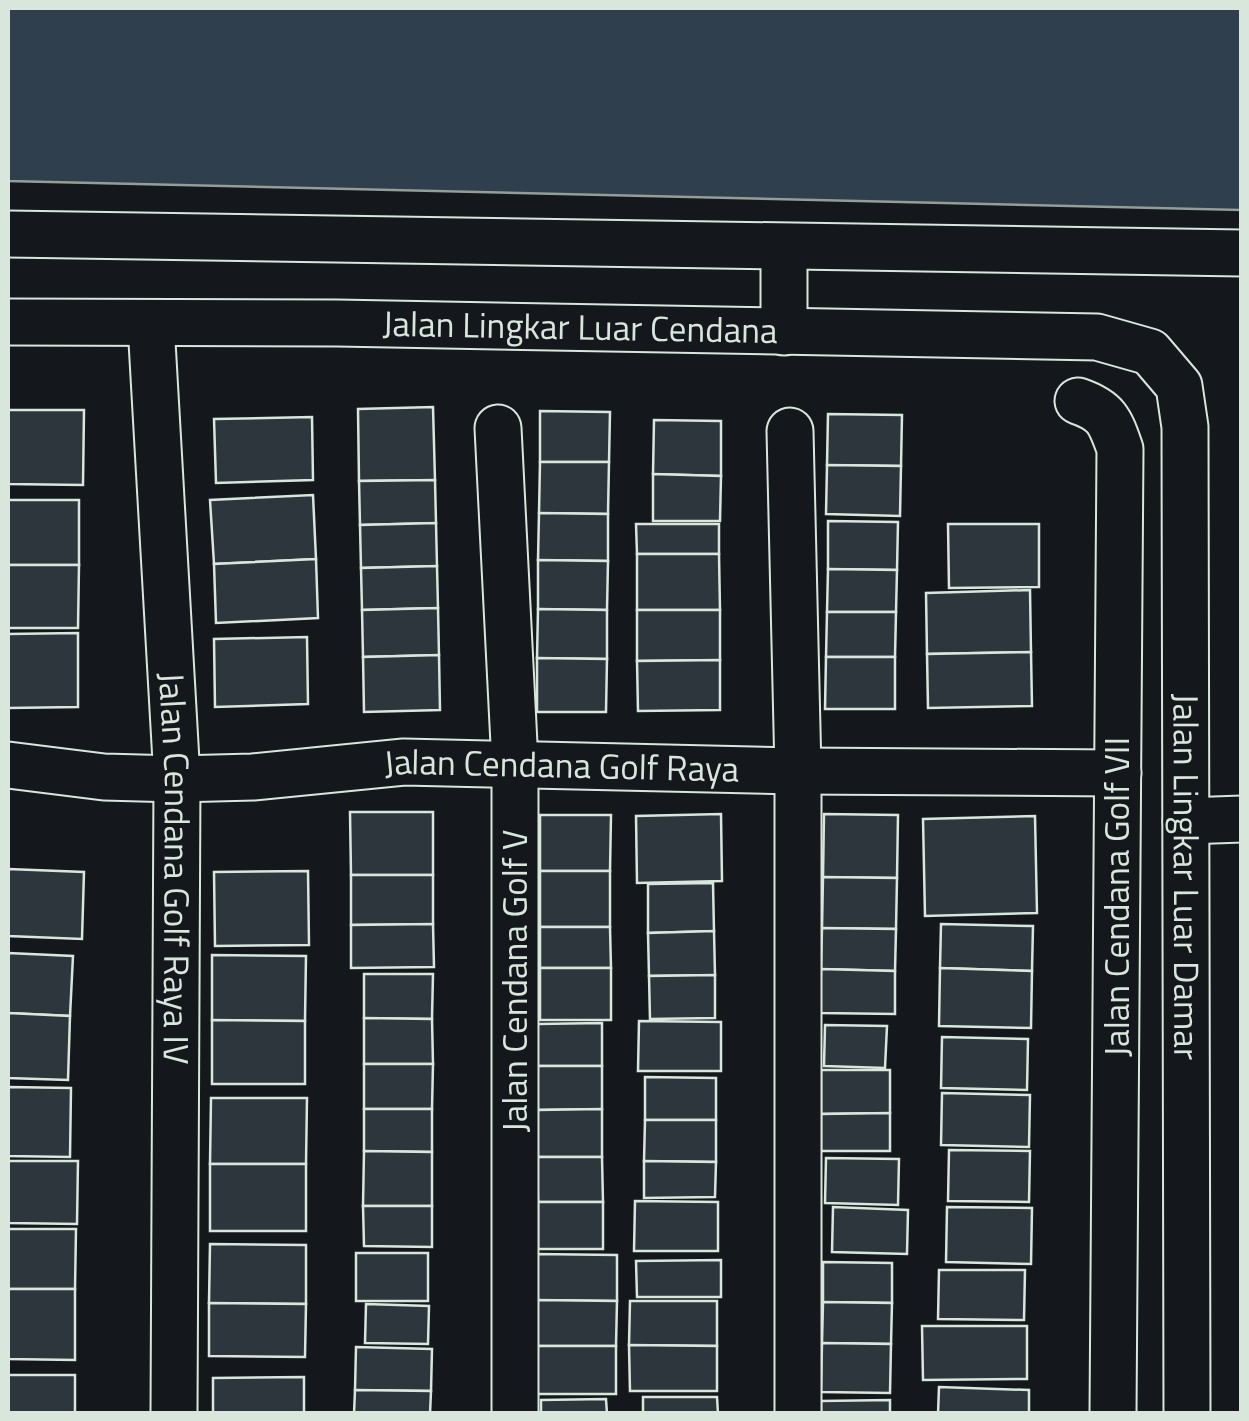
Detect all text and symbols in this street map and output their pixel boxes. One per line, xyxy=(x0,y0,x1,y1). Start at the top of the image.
street label: Jalan Lingkar Luar Cendana xyxy=(382,296,778,357)
street label: Jalan Cendana Golf Raya IV xyxy=(145,671,205,1065)
street label: Jalan Lingkar Luar Damar xyxy=(1160,693,1214,1060)
street label: Jalan Cendana Golf Raya xyxy=(381,733,740,796)
street label: Jalan Cendana Golf VII xyxy=(1089,737,1143,1057)
street label: Jalan Cendana Golf V xyxy=(487,830,541,1132)

